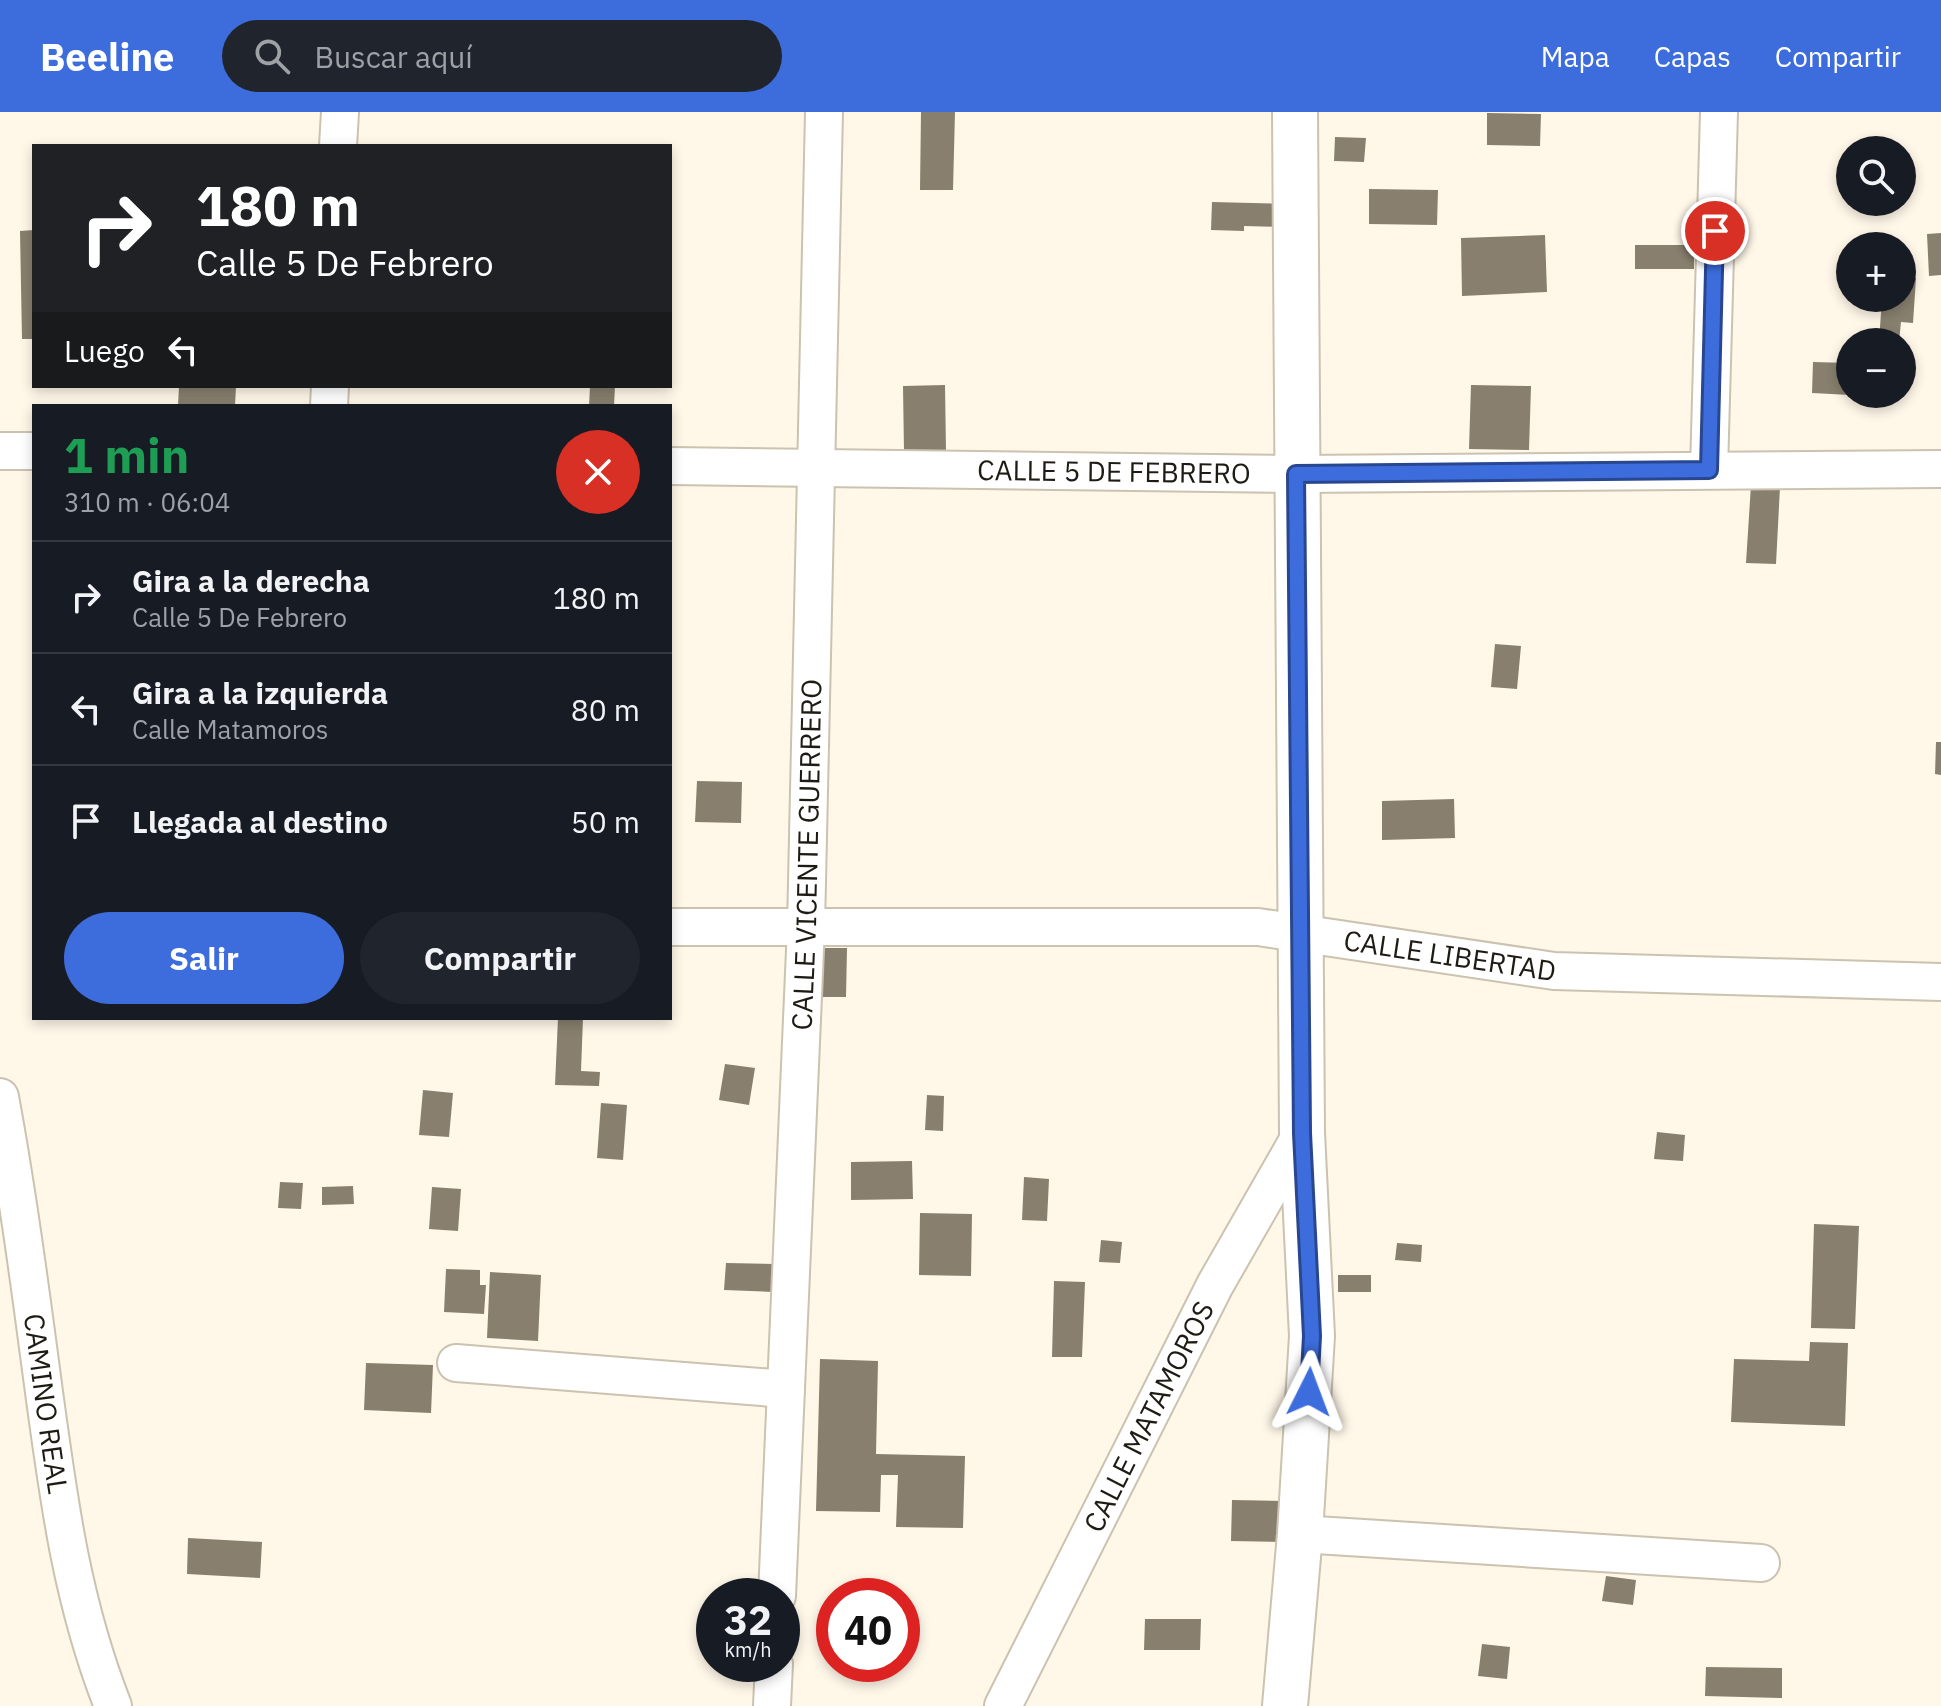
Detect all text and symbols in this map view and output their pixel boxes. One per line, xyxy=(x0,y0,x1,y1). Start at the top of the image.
search box xyxy=(222,20,782,92)
text: Beeline xyxy=(40,32,174,81)
icon: search xyxy=(250,34,294,78)
text: Buscar aquí xyxy=(314,37,473,76)
text: Mapa xyxy=(1541,38,1610,75)
text: Capas xyxy=(1654,38,1731,75)
text: Compartir xyxy=(1775,38,1901,75)
map controls xyxy=(1836,136,1916,408)
button: search xyxy=(1836,136,1916,216)
text: 180 m xyxy=(196,169,360,241)
icon: right xyxy=(64,176,168,280)
pin xyxy=(1681,197,1749,265)
icon: arrive xyxy=(1693,209,1737,253)
button: + xyxy=(1836,232,1916,312)
text: Calle 5 De Febrero xyxy=(196,239,494,286)
icon: left xyxy=(161,328,205,372)
button: − xyxy=(1836,328,1916,408)
text: Luego xyxy=(64,331,145,370)
text: 1 min xyxy=(64,424,189,486)
button: close xyxy=(556,430,640,514)
street label: CALLE 5 DE FEBRERO xyxy=(977,451,1251,491)
text: 310 m · 06:04 xyxy=(64,485,230,519)
text: Gira a la derecha xyxy=(132,561,370,600)
icon: right xyxy=(64,575,108,619)
text: 180 m xyxy=(553,578,640,617)
text: Calle 5 De Febrero xyxy=(132,600,347,634)
text: Gira a la izquierda xyxy=(132,673,388,712)
street label: CALLE VICENTE GUERRERO xyxy=(783,679,829,1031)
icon: left xyxy=(64,687,108,731)
text: 80 m xyxy=(571,690,640,729)
text: Calle Matamoros xyxy=(132,712,328,746)
icon: arrive xyxy=(64,799,108,843)
text: Llegada al destino xyxy=(132,802,388,841)
text: 50 m xyxy=(571,802,640,841)
button: Salir xyxy=(64,912,344,1004)
button: Compartir xyxy=(360,912,640,1004)
street label: CALLE LIBERTAD xyxy=(1341,921,1559,989)
street label: CALLE MATAMOROS xyxy=(1075,1295,1222,1538)
street label: CAMINO REAL xyxy=(16,1311,77,1496)
position arrow xyxy=(1267,1350,1351,1434)
speed limit sign: 40 xyxy=(816,1578,920,1682)
text: 32 xyxy=(724,1594,772,1646)
text: km/h xyxy=(724,1636,772,1663)

